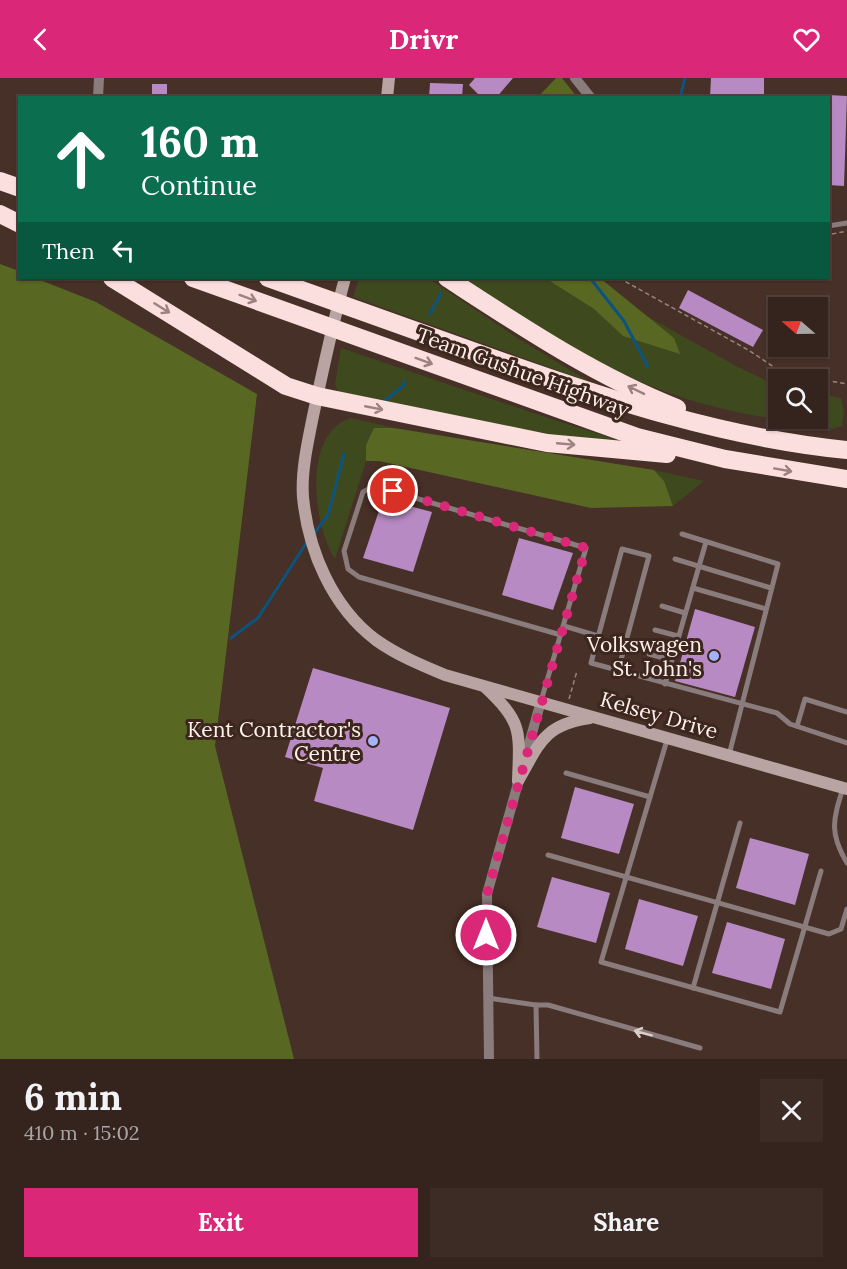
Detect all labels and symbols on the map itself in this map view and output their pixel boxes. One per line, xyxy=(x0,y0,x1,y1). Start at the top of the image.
one-way arrow xyxy=(238,293,257,304)
north arrow xyxy=(768,297,828,357)
one-way arrow xyxy=(153,303,170,315)
street label: Team Gushue Highway xyxy=(413,321,633,423)
one-way arrow xyxy=(414,357,433,368)
one-way arrow xyxy=(627,384,645,396)
one-way arrow xyxy=(364,403,384,414)
one-way arrow xyxy=(555,439,575,450)
one-way arrow xyxy=(773,464,792,475)
pin xyxy=(367,465,418,516)
place label: Volkswagen St. John's xyxy=(586,631,702,682)
marker: Volkswagen St. John's xyxy=(707,649,721,663)
street label: Kelsey Drive xyxy=(597,685,721,745)
place label: Kent Contractor's Centre xyxy=(187,716,361,767)
marker: Kent Contractor's Centre xyxy=(366,734,380,748)
position arrow xyxy=(454,903,518,967)
one-way arrow xyxy=(634,1027,653,1038)

